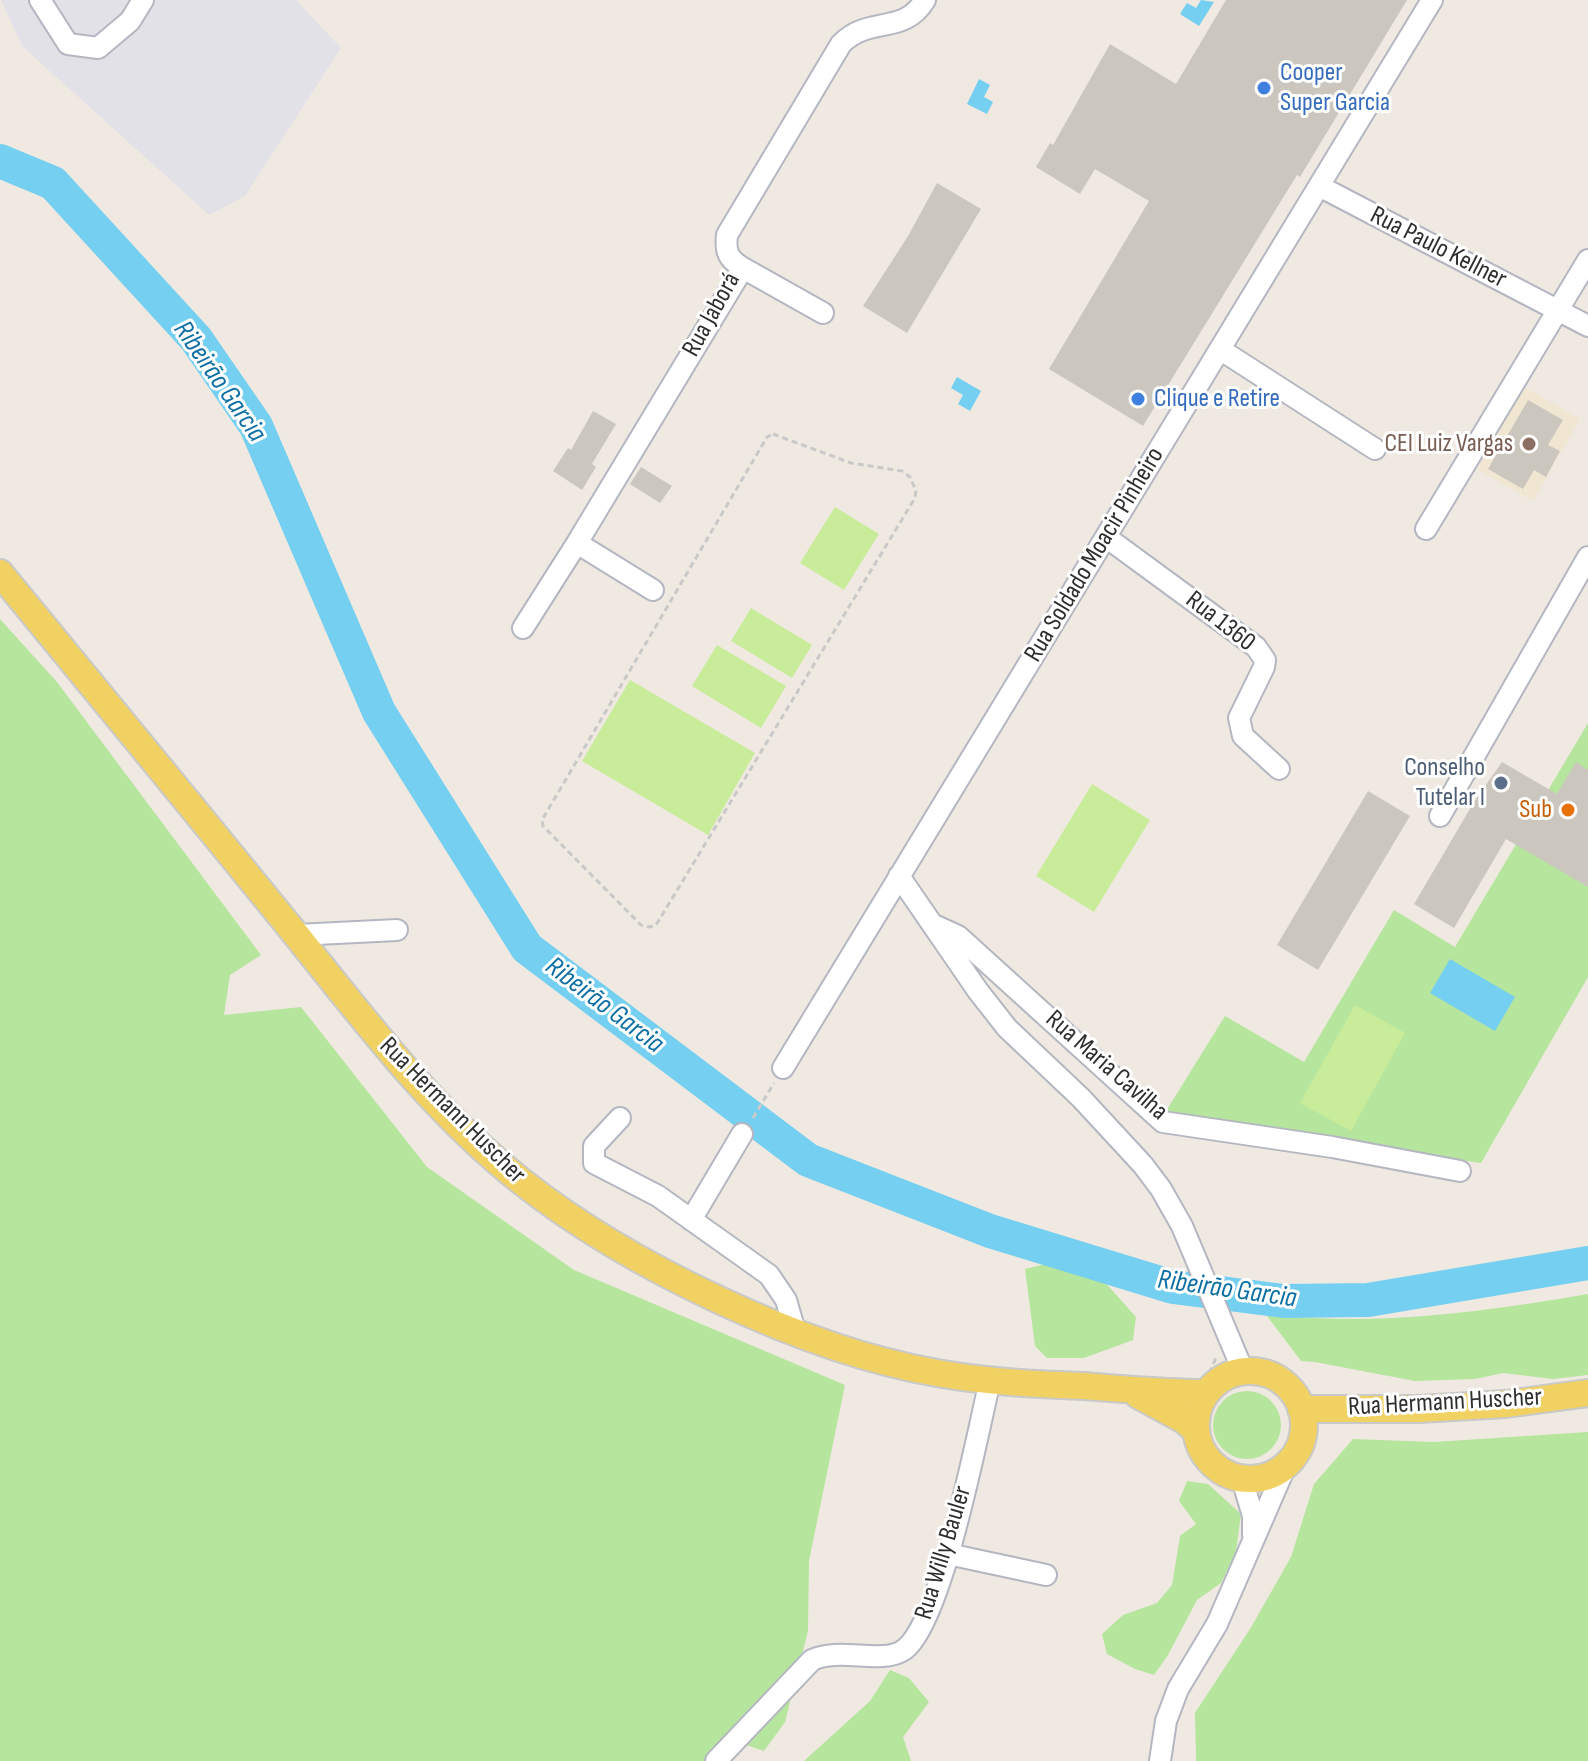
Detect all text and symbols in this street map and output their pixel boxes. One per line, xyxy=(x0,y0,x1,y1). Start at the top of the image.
place label: Cooper Super Garcia xyxy=(1280,57,1390,118)
marker: Cooper Super Garcia xyxy=(1255,79,1273,97)
street label: Rua Paulo Kellner xyxy=(1365,200,1511,296)
street label: Rua Jaborá xyxy=(676,268,748,362)
water label: Ribeirão Garcia xyxy=(165,315,273,449)
place label: Clique e Retire xyxy=(1154,383,1280,415)
marker: Clique e Retire xyxy=(1129,390,1147,408)
place label: CEI Luiz Vargas xyxy=(1384,428,1513,460)
marker: CEI Luiz Vargas xyxy=(1520,435,1538,453)
street label: Rua Soldado Moacir Pinheiro xyxy=(1019,442,1171,668)
street label: Rua 1360 xyxy=(1179,585,1261,659)
place label: Conselho Tutelar I xyxy=(1404,752,1485,814)
marker: Conselho Tutelar I xyxy=(1492,774,1510,792)
place label: Sub xyxy=(1519,794,1552,826)
marker: Sub xyxy=(1559,801,1577,819)
water label: Ribeirão Garcia xyxy=(538,951,670,1061)
street label: Rua Maria Cavilha xyxy=(1038,1004,1174,1128)
street label: Rua Hermann Huscher xyxy=(372,1031,532,1191)
water label: Ribeirão Garcia xyxy=(1156,1264,1298,1316)
street label: Rua Hermann Huscher xyxy=(1347,1382,1543,1424)
street label: Rua Willy Bauler xyxy=(909,1482,979,1624)

